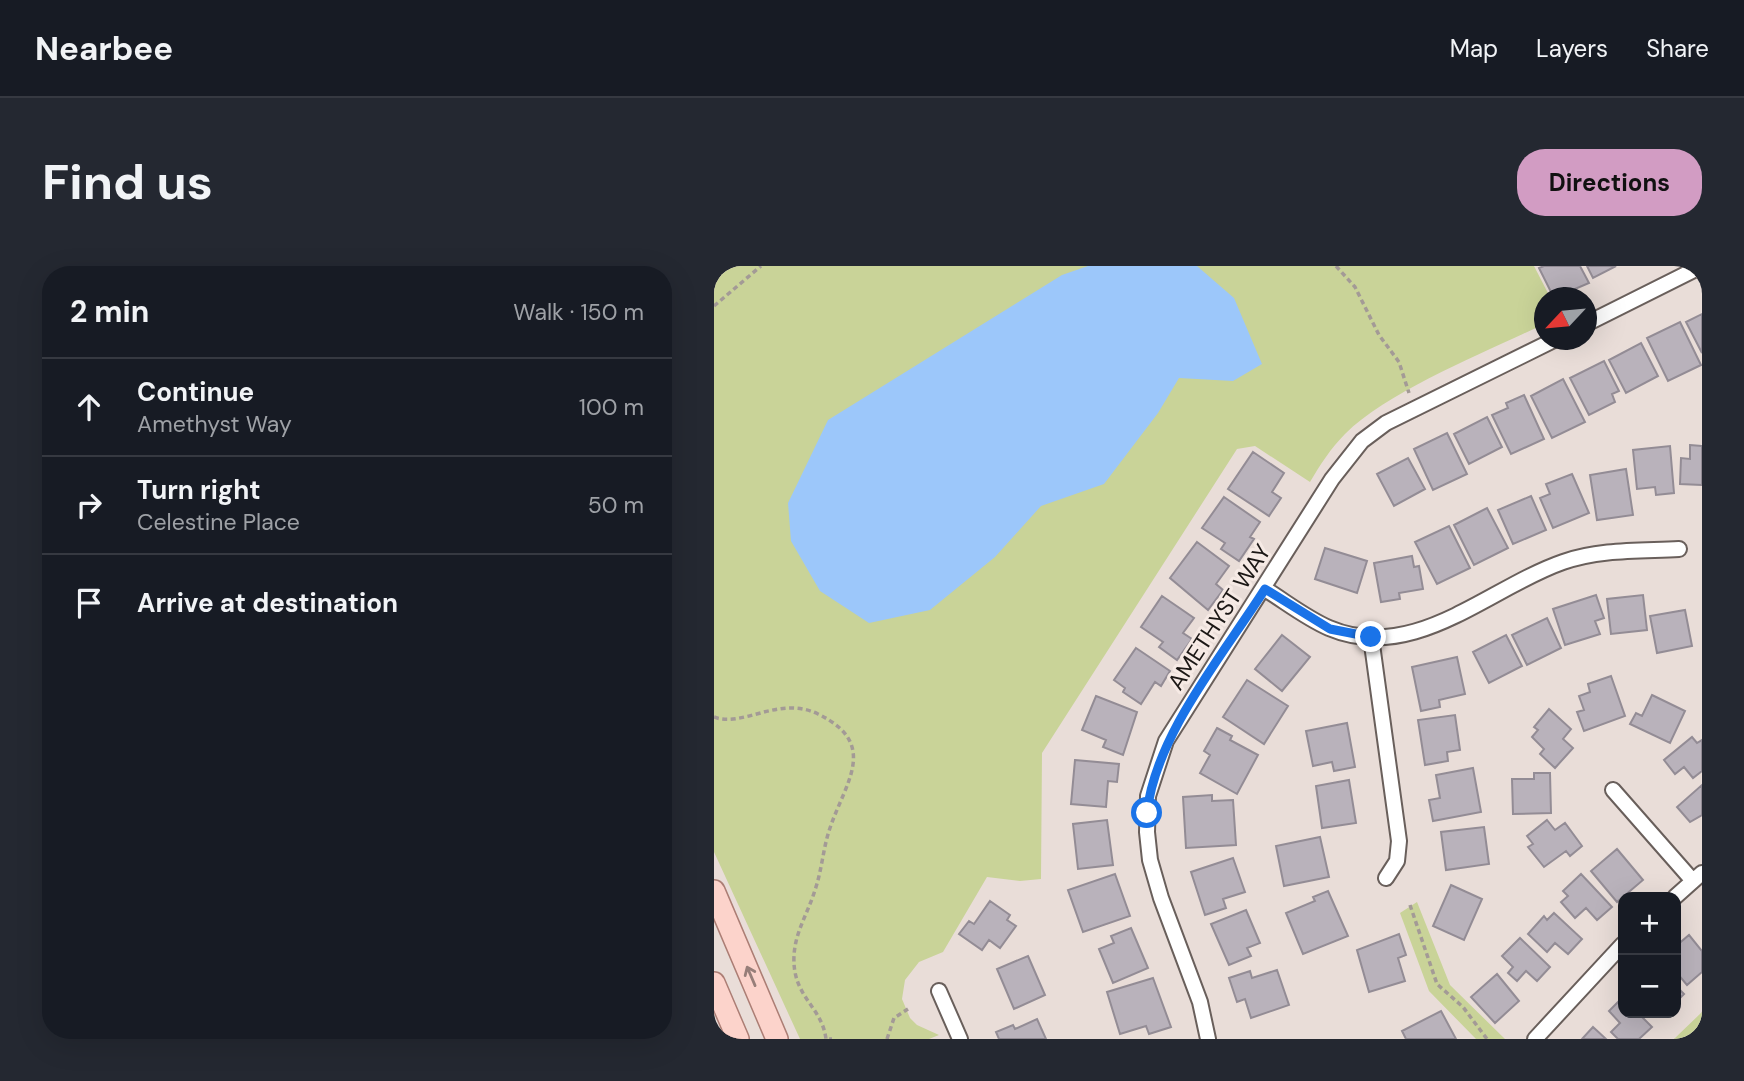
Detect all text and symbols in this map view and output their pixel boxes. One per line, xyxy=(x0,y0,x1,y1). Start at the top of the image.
text: Nearbee xyxy=(35,27,173,70)
text: Map xyxy=(1450,33,1498,64)
text: Layers xyxy=(1536,33,1608,64)
text: Share xyxy=(1646,33,1709,64)
button: Directions xyxy=(1517,149,1702,216)
text: Find us xyxy=(42,150,213,214)
north arrow xyxy=(1534,287,1597,350)
text: 2 min xyxy=(70,292,149,331)
text: Walk · 150 m xyxy=(513,297,644,327)
text: Continue xyxy=(137,375,254,409)
icon: ahead xyxy=(70,388,108,426)
text: 100 m xyxy=(579,392,644,422)
text: Amethyst Way xyxy=(137,409,292,439)
text: Turn right xyxy=(137,473,261,507)
icon: right xyxy=(70,486,108,524)
text: 50 m xyxy=(588,490,644,520)
text: Celestine Place xyxy=(137,507,300,537)
street label: AMETHYST WAY xyxy=(1161,538,1277,696)
icon: arrive xyxy=(70,584,108,622)
text: Arrive at destination xyxy=(137,586,398,620)
route end xyxy=(1355,621,1386,652)
route start xyxy=(1131,797,1162,828)
map controls xyxy=(1618,892,1681,1018)
button: + xyxy=(1618,892,1681,955)
button: − xyxy=(1618,955,1681,1018)
one-way arrow xyxy=(743,966,756,987)

